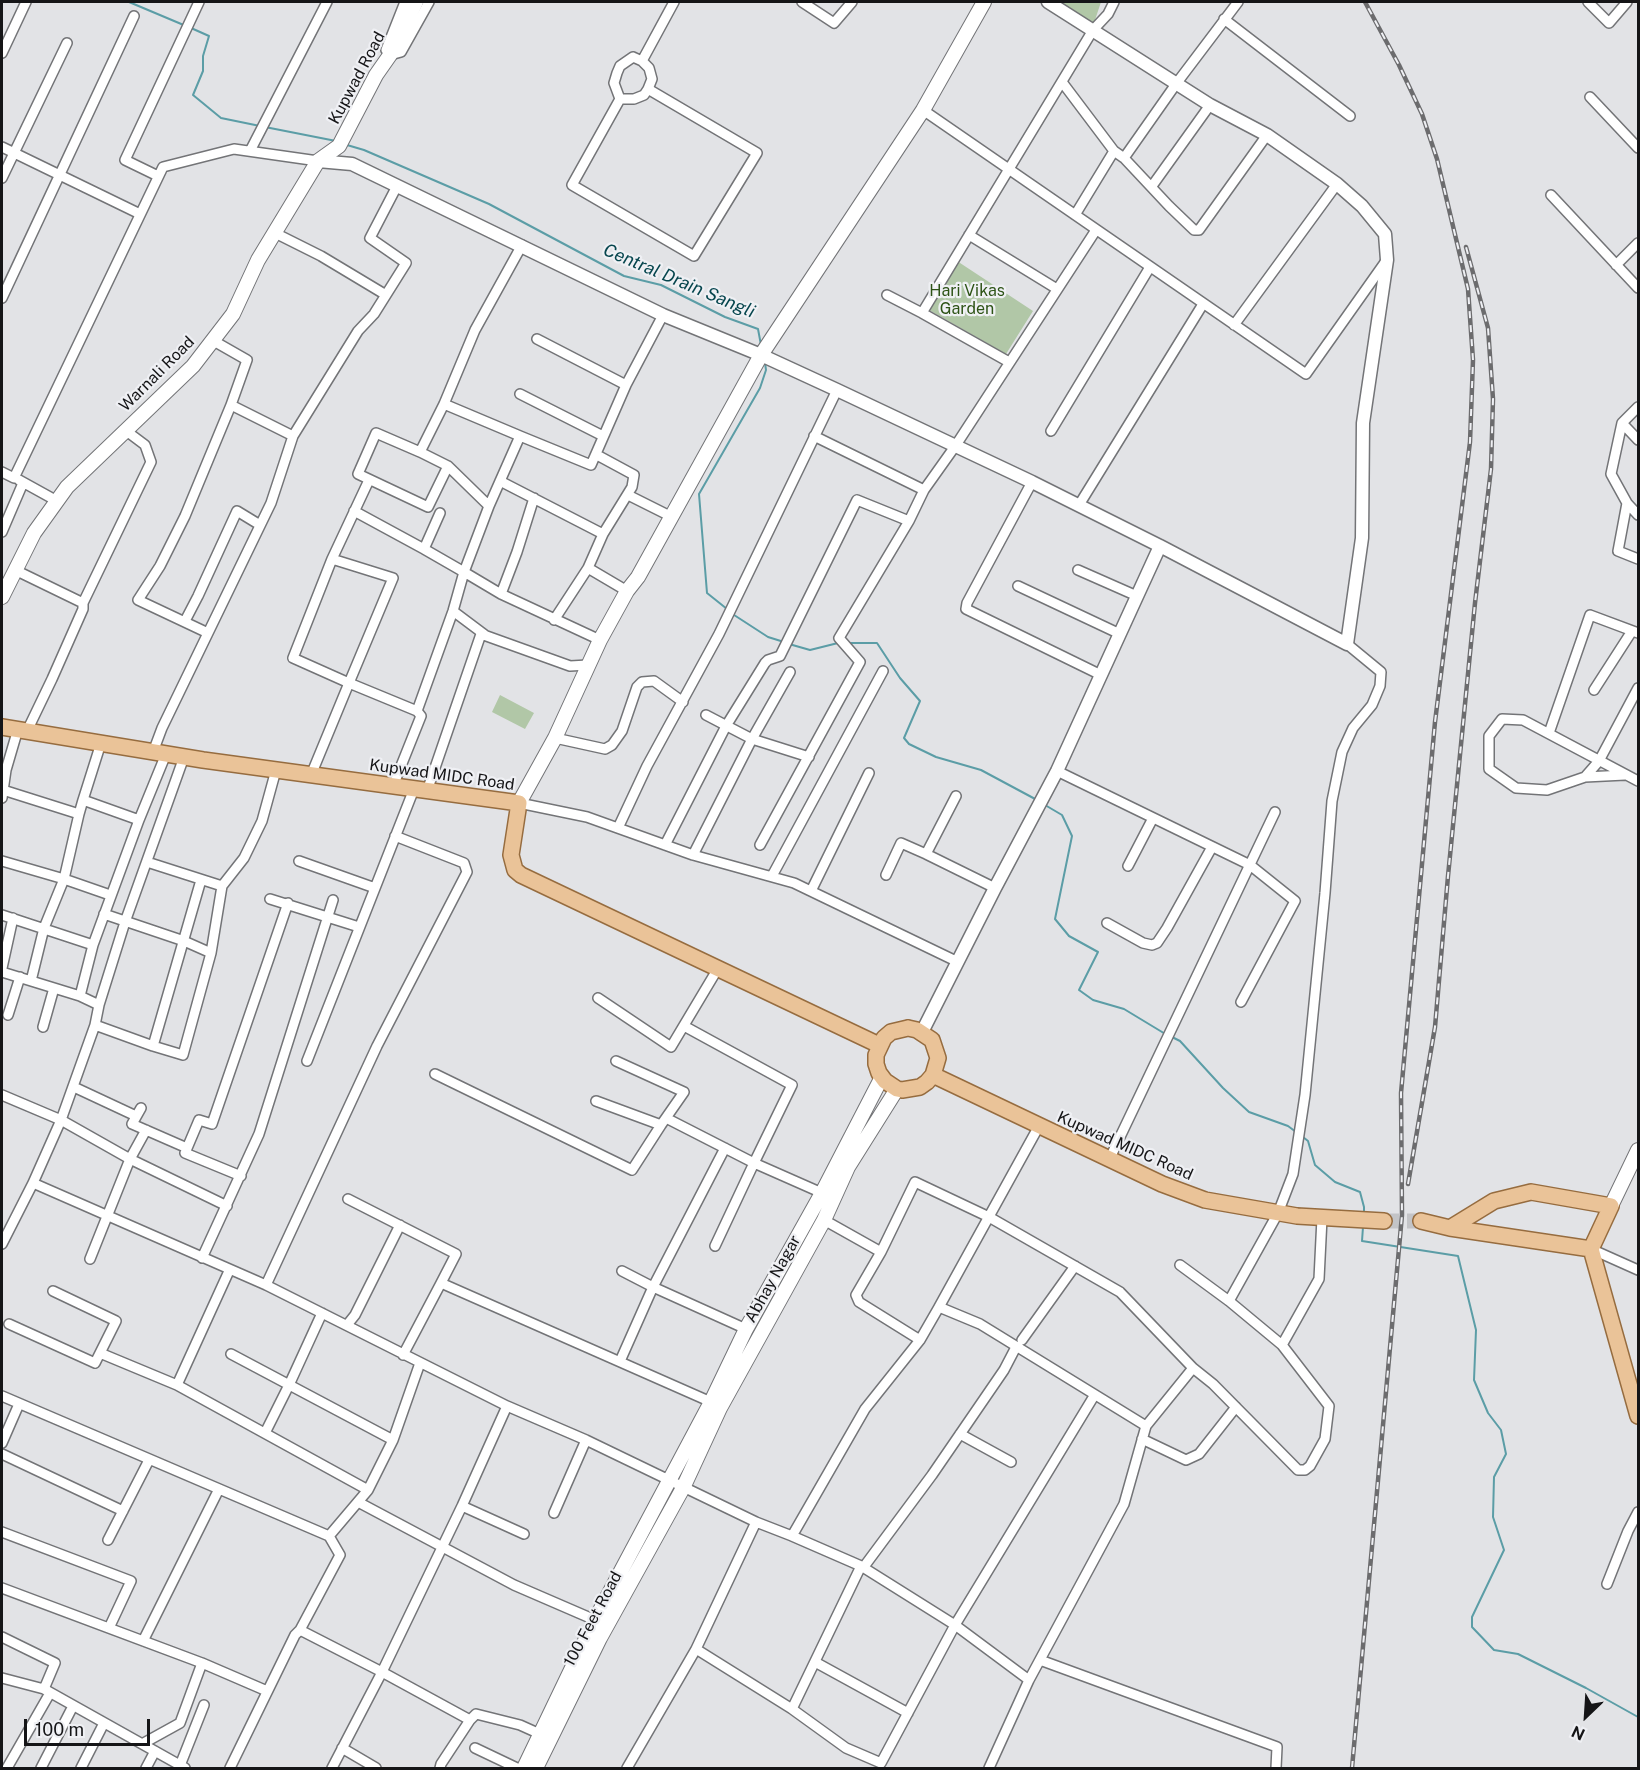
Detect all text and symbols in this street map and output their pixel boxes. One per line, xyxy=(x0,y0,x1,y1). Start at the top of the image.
street label: Kupwad Road xyxy=(325,29,389,127)
water label: Central Drain Sangli xyxy=(600,239,758,323)
park label: Hari Vikas Garden xyxy=(929,281,1005,319)
street label: Warnali Road xyxy=(115,332,199,416)
street label: Kupwad MIDC Road xyxy=(368,755,516,795)
street label: Kupwad MIDC Road xyxy=(1054,1107,1196,1185)
street label: Abhay Nagar xyxy=(741,1232,805,1326)
street label: 100 Feet Road xyxy=(560,1568,626,1670)
north arrow xyxy=(1556,1686,1616,1746)
scale bar xyxy=(27,1707,153,1745)
text: 100 m xyxy=(35,1719,84,1740)
text: N xyxy=(1569,1722,1588,1744)

